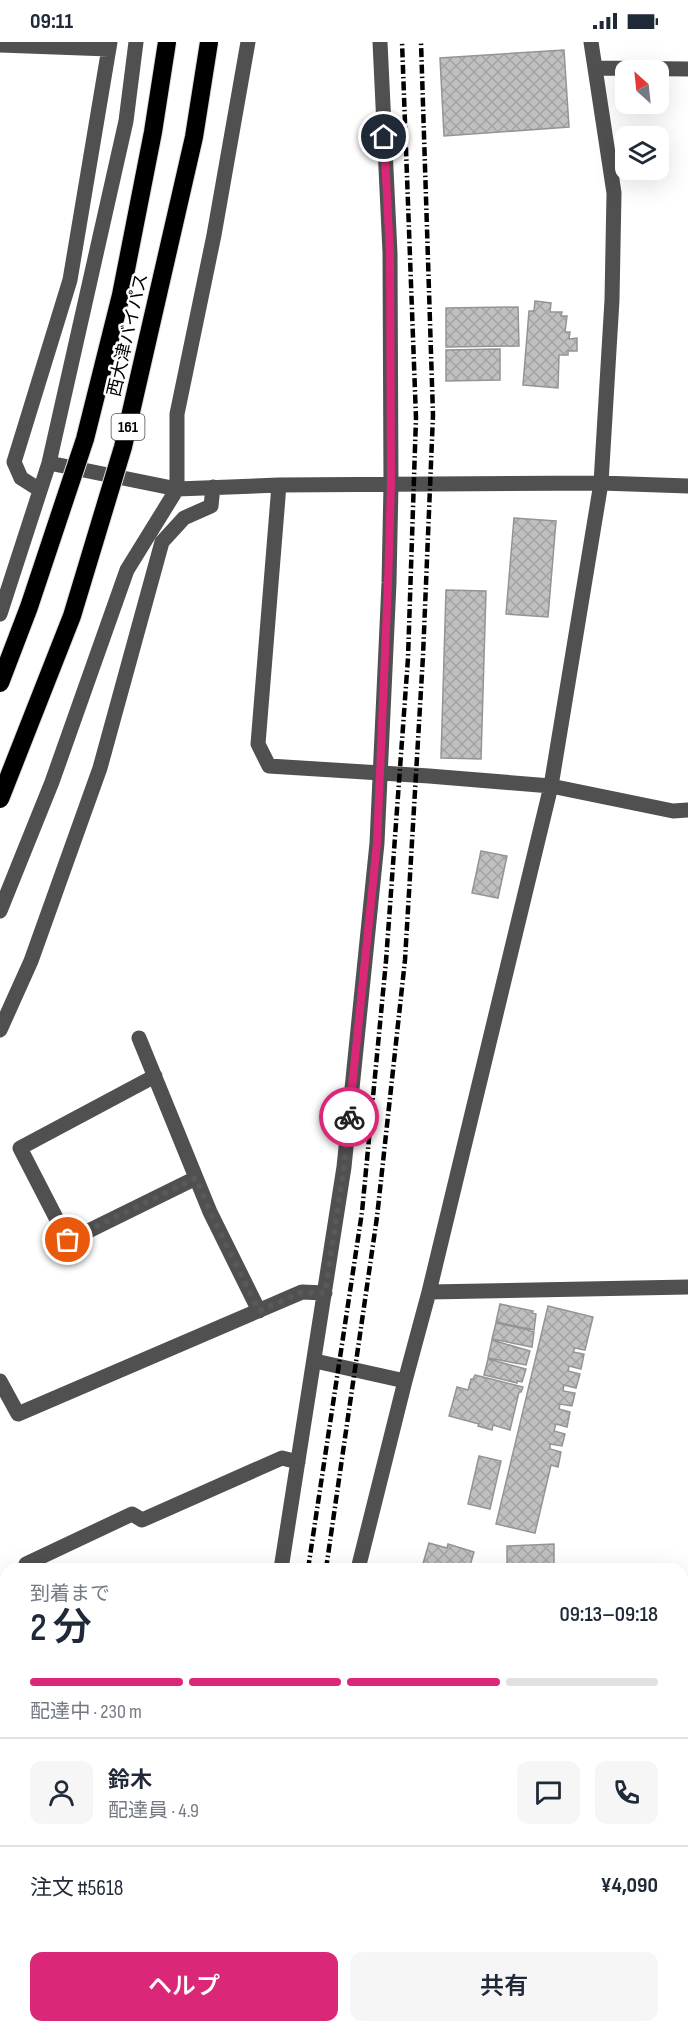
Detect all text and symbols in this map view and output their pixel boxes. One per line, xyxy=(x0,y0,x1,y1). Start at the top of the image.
text: 09:11 xyxy=(30,8,73,35)
north arrow xyxy=(615,60,669,114)
map controls xyxy=(615,60,669,180)
pin xyxy=(358,111,409,162)
icon: home xyxy=(367,120,400,153)
button: layers xyxy=(615,126,669,180)
street label: 西大津バイパス xyxy=(104,271,152,399)
road number: 161 xyxy=(112,414,144,440)
courier xyxy=(319,1087,379,1147)
icon: bike xyxy=(333,1101,366,1134)
pin xyxy=(42,1214,93,1265)
icon: bag xyxy=(51,1223,84,1256)
text: 到着まで xyxy=(30,1582,110,1606)
text: 09:13–09:18 xyxy=(559,1601,658,1628)
text: 2 分 xyxy=(30,1605,92,1652)
text: 配達中 · 230 m xyxy=(30,1700,142,1724)
button: person xyxy=(30,1761,93,1824)
button: chat xyxy=(517,1761,580,1824)
button: phone xyxy=(595,1761,658,1824)
text: 鈴木 xyxy=(108,1767,152,1794)
text: 配達員 · 4.9 xyxy=(108,1799,199,1823)
text: ¥4,090 xyxy=(601,1872,658,1899)
text: 注文 #5618 xyxy=(30,1875,123,1902)
button: ヘルプ xyxy=(30,1952,338,2021)
button: 共有 xyxy=(350,1952,658,2021)

